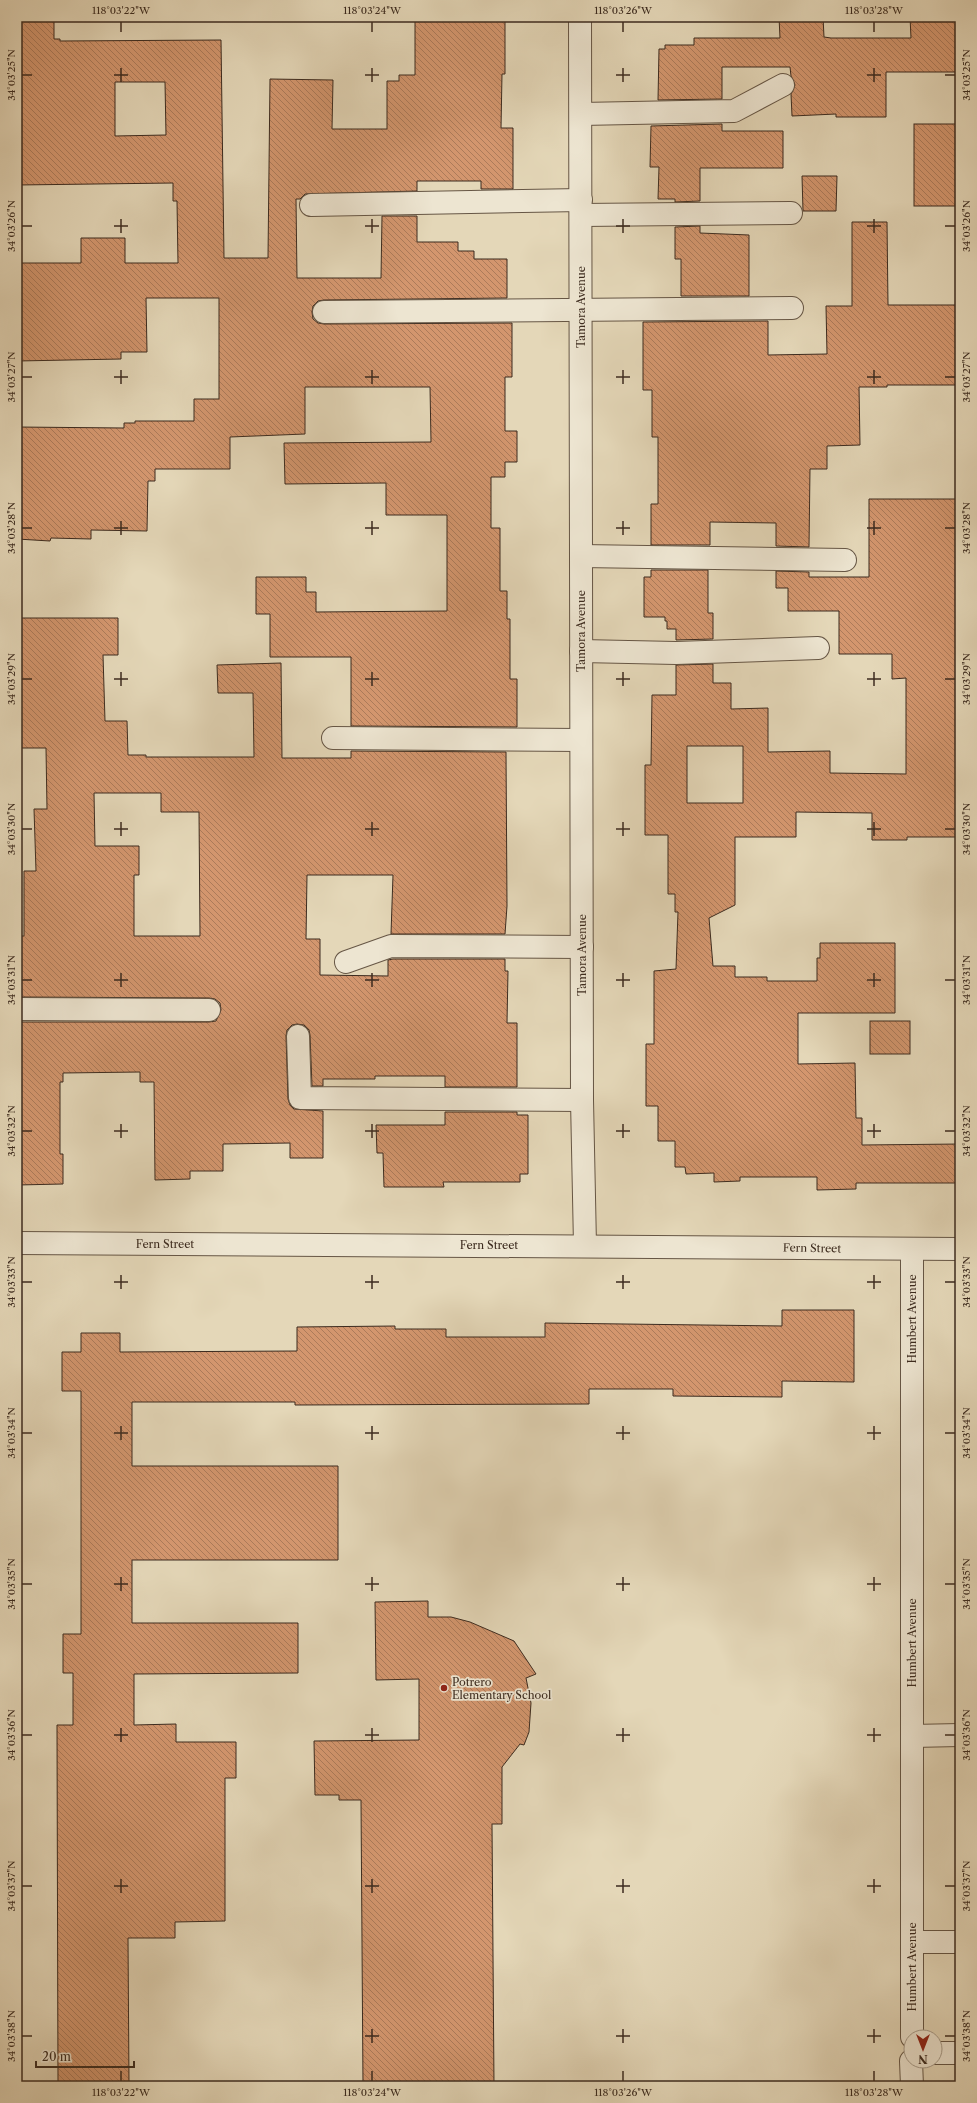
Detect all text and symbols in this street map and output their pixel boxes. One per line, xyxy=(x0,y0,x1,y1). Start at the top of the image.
text: 118°03'22"W xyxy=(92,4,151,17)
text: 118°03'24"W xyxy=(343,4,402,17)
text: 118°03'26"W xyxy=(594,4,653,17)
text: 118°03'28"W xyxy=(845,4,904,17)
text: 34°03'25"N xyxy=(5,49,18,101)
text: 34°03'25"N xyxy=(960,49,973,101)
text: 34°03'26"N xyxy=(5,200,18,252)
text: 34°03'26"N xyxy=(960,200,973,252)
street label: Tamora Avenue xyxy=(574,266,588,348)
text: 34°03'27"N xyxy=(5,351,18,403)
text: 34°03'27"N xyxy=(960,351,973,403)
text: 34°03'28"N xyxy=(5,502,18,554)
text: 34°03'28"N xyxy=(960,502,973,554)
street label: Tamora Avenue xyxy=(574,590,588,672)
text: 34°03'29"N xyxy=(5,653,18,705)
text: 34°03'29"N xyxy=(960,653,973,705)
text: 34°03'30"N xyxy=(5,803,18,855)
text: 34°03'30"N xyxy=(960,803,973,855)
street label: Tamora Avenue xyxy=(575,914,589,996)
text: 34°03'31"N xyxy=(5,955,18,1005)
text: 34°03'31"N xyxy=(960,955,973,1005)
text: 34°03'32"N xyxy=(5,1105,18,1157)
text: 34°03'32"N xyxy=(960,1105,973,1157)
street label: Fern Street xyxy=(136,1237,194,1251)
street label: Fern Street xyxy=(460,1238,518,1252)
street label: Fern Street xyxy=(783,1240,841,1256)
text: 34°03'33"N xyxy=(5,1256,18,1308)
text: 34°03'33"N xyxy=(960,1256,973,1308)
street label: Humbert Avenue xyxy=(905,1274,919,1364)
text: 34°03'34"N xyxy=(5,1407,18,1459)
text: 34°03'34"N xyxy=(960,1407,973,1459)
text: 34°03'35"N xyxy=(5,1558,18,1610)
text: 34°03'35"N xyxy=(960,1558,973,1610)
street label: Humbert Avenue xyxy=(905,1598,919,1688)
place label: Potrero Elementary School xyxy=(452,1675,552,1702)
marker: Potrero Elementary School xyxy=(439,1683,449,1693)
text: 34°03'36"N xyxy=(5,1709,18,1761)
text: 34°03'36"N xyxy=(960,1709,973,1761)
text: 34°03'37"N xyxy=(5,1861,18,1911)
text: 34°03'37"N xyxy=(960,1861,973,1911)
street label: Humbert Avenue xyxy=(905,1922,919,2012)
text: 34°03'38"N xyxy=(5,2010,18,2062)
text: 34°03'38"N xyxy=(960,2010,973,2062)
north arrow xyxy=(903,2029,943,2069)
scale bar xyxy=(36,2043,134,2069)
text: 20 m xyxy=(42,2049,71,2064)
text: N xyxy=(918,2052,928,2066)
text: 118°03'22"W xyxy=(92,2086,151,2099)
text: 118°03'24"W xyxy=(343,2086,402,2099)
text: 118°03'26"W xyxy=(594,2086,653,2099)
text: 118°03'28"W xyxy=(845,2086,904,2099)

